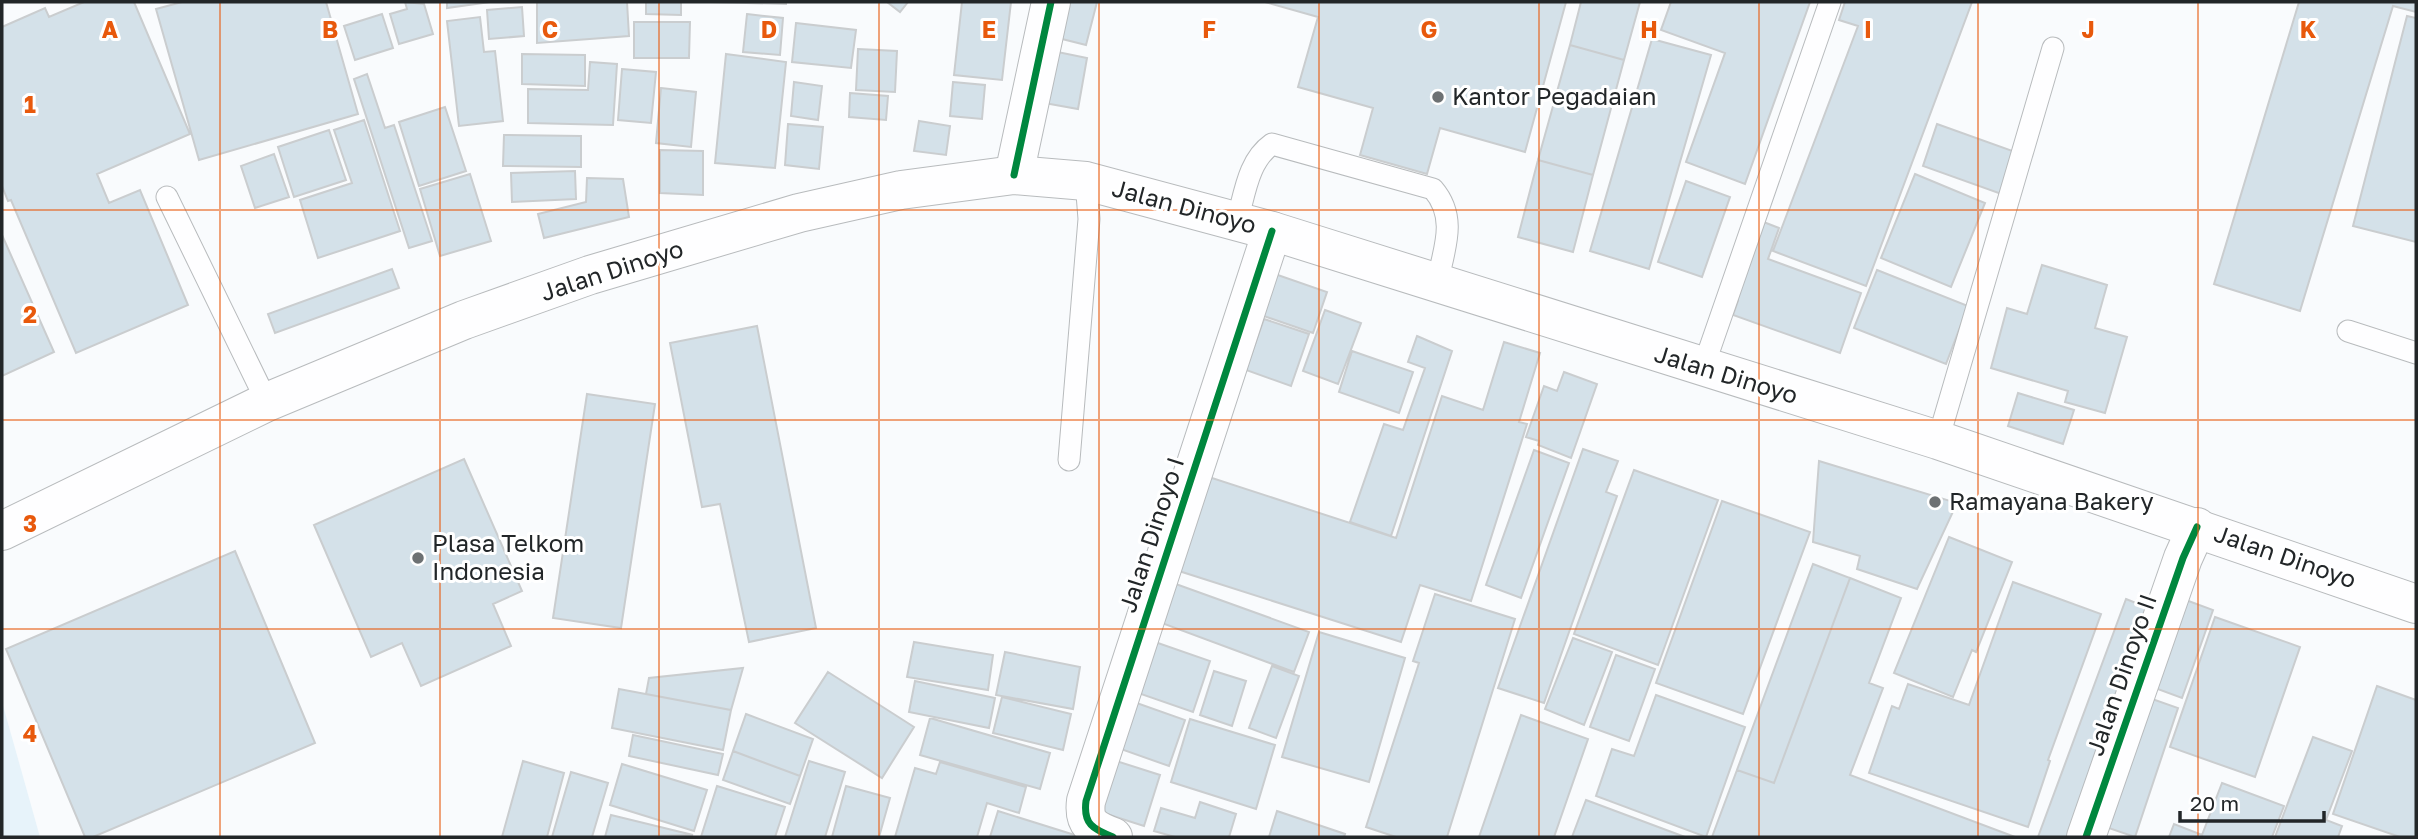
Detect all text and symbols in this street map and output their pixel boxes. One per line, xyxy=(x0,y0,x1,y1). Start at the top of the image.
text: A xyxy=(102,15,119,43)
text: B xyxy=(322,15,338,43)
text: C xyxy=(542,15,558,43)
text: D xyxy=(761,15,777,43)
text: E xyxy=(982,15,996,43)
text: F xyxy=(1202,15,1216,43)
text: G xyxy=(1421,15,1437,43)
text: H xyxy=(1640,15,1658,43)
text: I xyxy=(1864,15,1872,43)
text: J xyxy=(2081,15,2095,43)
text: K xyxy=(2300,15,2317,43)
place label: Kantor Pegadaian xyxy=(1452,81,1657,110)
marker: Kantor Pegadaian xyxy=(1430,89,1446,105)
text: 1 xyxy=(24,90,36,118)
street label: Jalan Dinoyo xyxy=(1109,172,1260,239)
street label: Jalan Dinoyo xyxy=(537,233,686,306)
text: 2 xyxy=(23,300,37,328)
street label: Jalan Dinoyo xyxy=(1651,338,1802,409)
street label: Jalan Dinoyo I xyxy=(1112,453,1189,616)
place label: Ramayana Bakery xyxy=(1949,486,2154,515)
marker: Ramayana Bakery xyxy=(1927,494,1943,510)
text: 3 xyxy=(23,509,37,537)
street label: Jalan Dinoyo xyxy=(2211,518,2360,593)
place label: Plasa Telkom Indonesia xyxy=(432,528,584,585)
marker: Plasa Telkom Indonesia xyxy=(410,550,426,566)
street label: Jalan Dinoyo II xyxy=(2079,590,2162,759)
text: 4 xyxy=(23,719,37,747)
scale bar xyxy=(2180,780,2324,824)
text: 20 m xyxy=(2190,790,2239,816)

